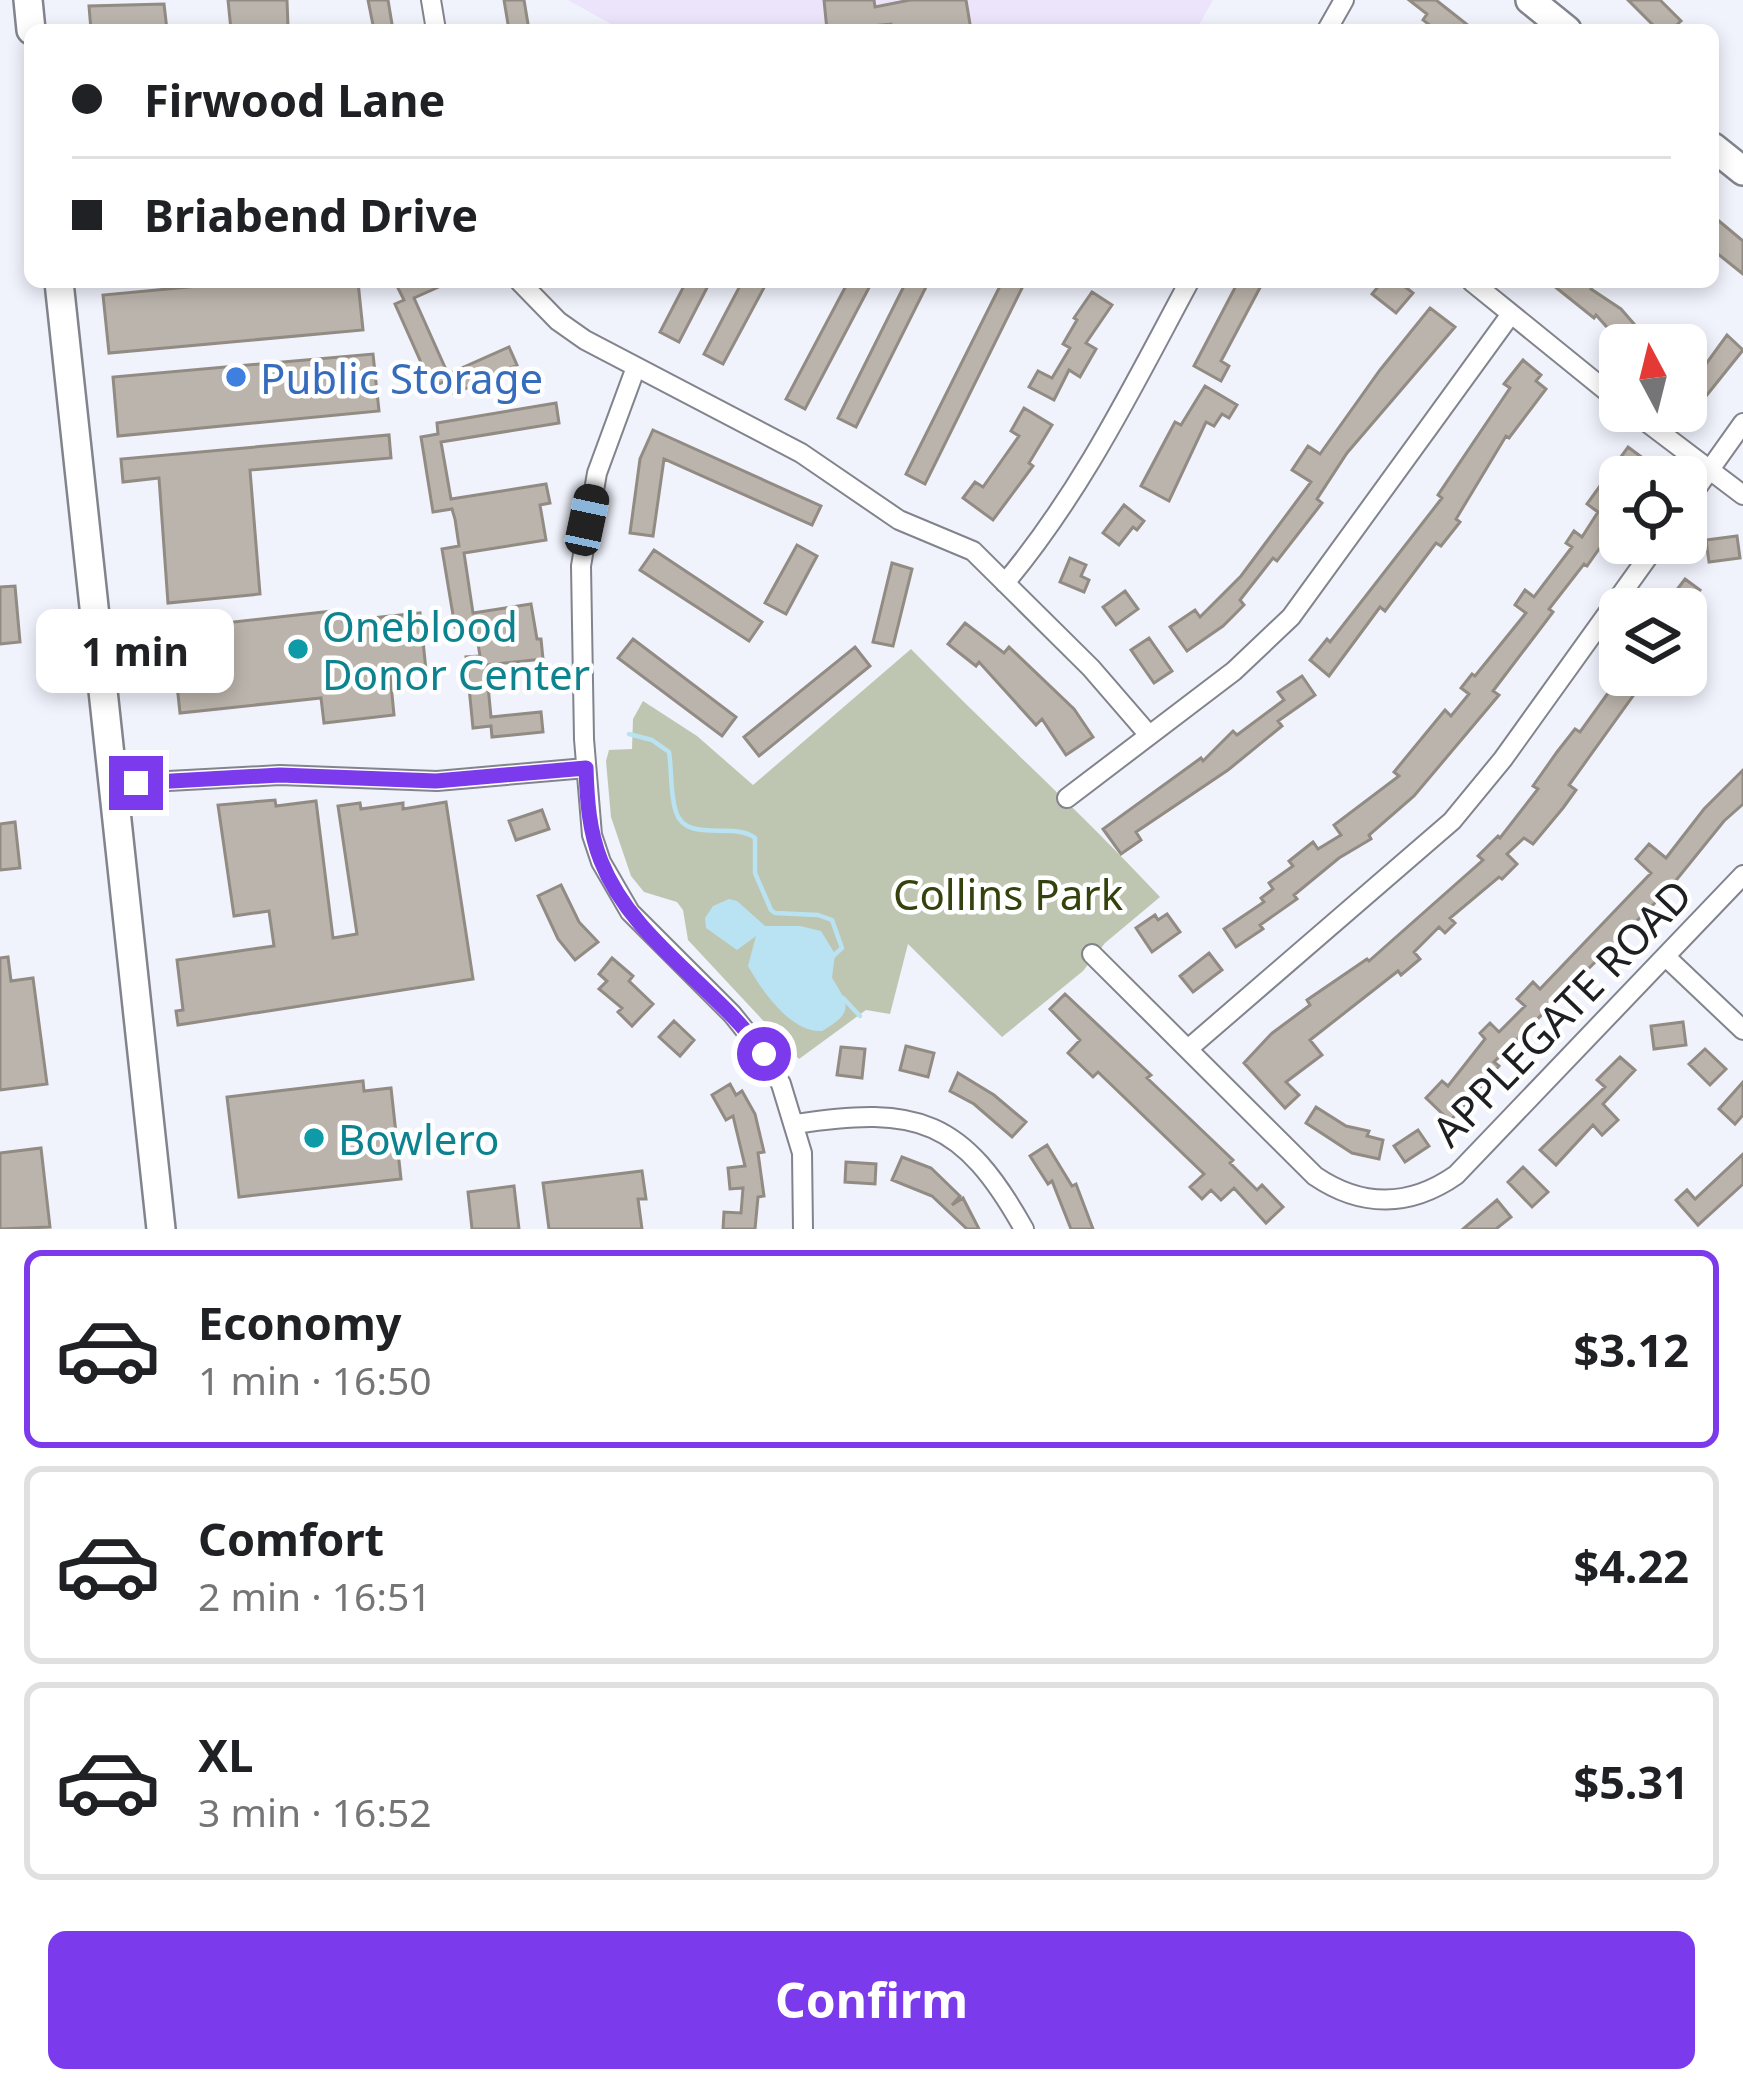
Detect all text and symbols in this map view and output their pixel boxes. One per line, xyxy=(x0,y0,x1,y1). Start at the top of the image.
text: Firwood Lane xyxy=(144,69,445,130)
text: Briabend Drive xyxy=(144,184,478,245)
north arrow xyxy=(1599,324,1707,432)
map controls xyxy=(1599,324,1707,696)
place label: Public Storage xyxy=(260,349,543,406)
marker: Public Storage xyxy=(223,364,249,390)
button: locate xyxy=(1599,456,1707,564)
car xyxy=(562,481,612,559)
button: layers xyxy=(1599,588,1707,696)
place label: Oneblood Donor Center xyxy=(322,597,590,702)
callout: 1 min xyxy=(37,609,235,693)
text: 1 min xyxy=(81,624,189,677)
marker: Oneblood Donor Center xyxy=(285,636,311,662)
route end xyxy=(109,756,163,810)
park label: Collins Park xyxy=(893,865,1124,922)
street label: APPLEGATE ROAD xyxy=(1419,866,1703,1158)
route start xyxy=(737,1027,791,1081)
place label: Bowlero xyxy=(338,1110,499,1167)
marker: Bowlero xyxy=(301,1125,327,1151)
text: Economy xyxy=(198,1292,402,1353)
icon: car xyxy=(54,1295,162,1403)
text: $3.12 xyxy=(1573,1319,1689,1380)
text: 1 min · 16:50 xyxy=(198,1353,432,1406)
text: Comfort xyxy=(198,1508,384,1569)
icon: car xyxy=(54,1511,162,1619)
text: $4.22 xyxy=(1573,1535,1689,1596)
text: 2 min · 16:51 xyxy=(198,1569,432,1622)
text: XL xyxy=(198,1724,253,1785)
icon: car xyxy=(54,1727,162,1835)
text: $5.31 xyxy=(1573,1751,1689,1812)
text: 3 min · 16:52 xyxy=(198,1785,432,1838)
button: Confirm xyxy=(48,1931,1695,2069)

